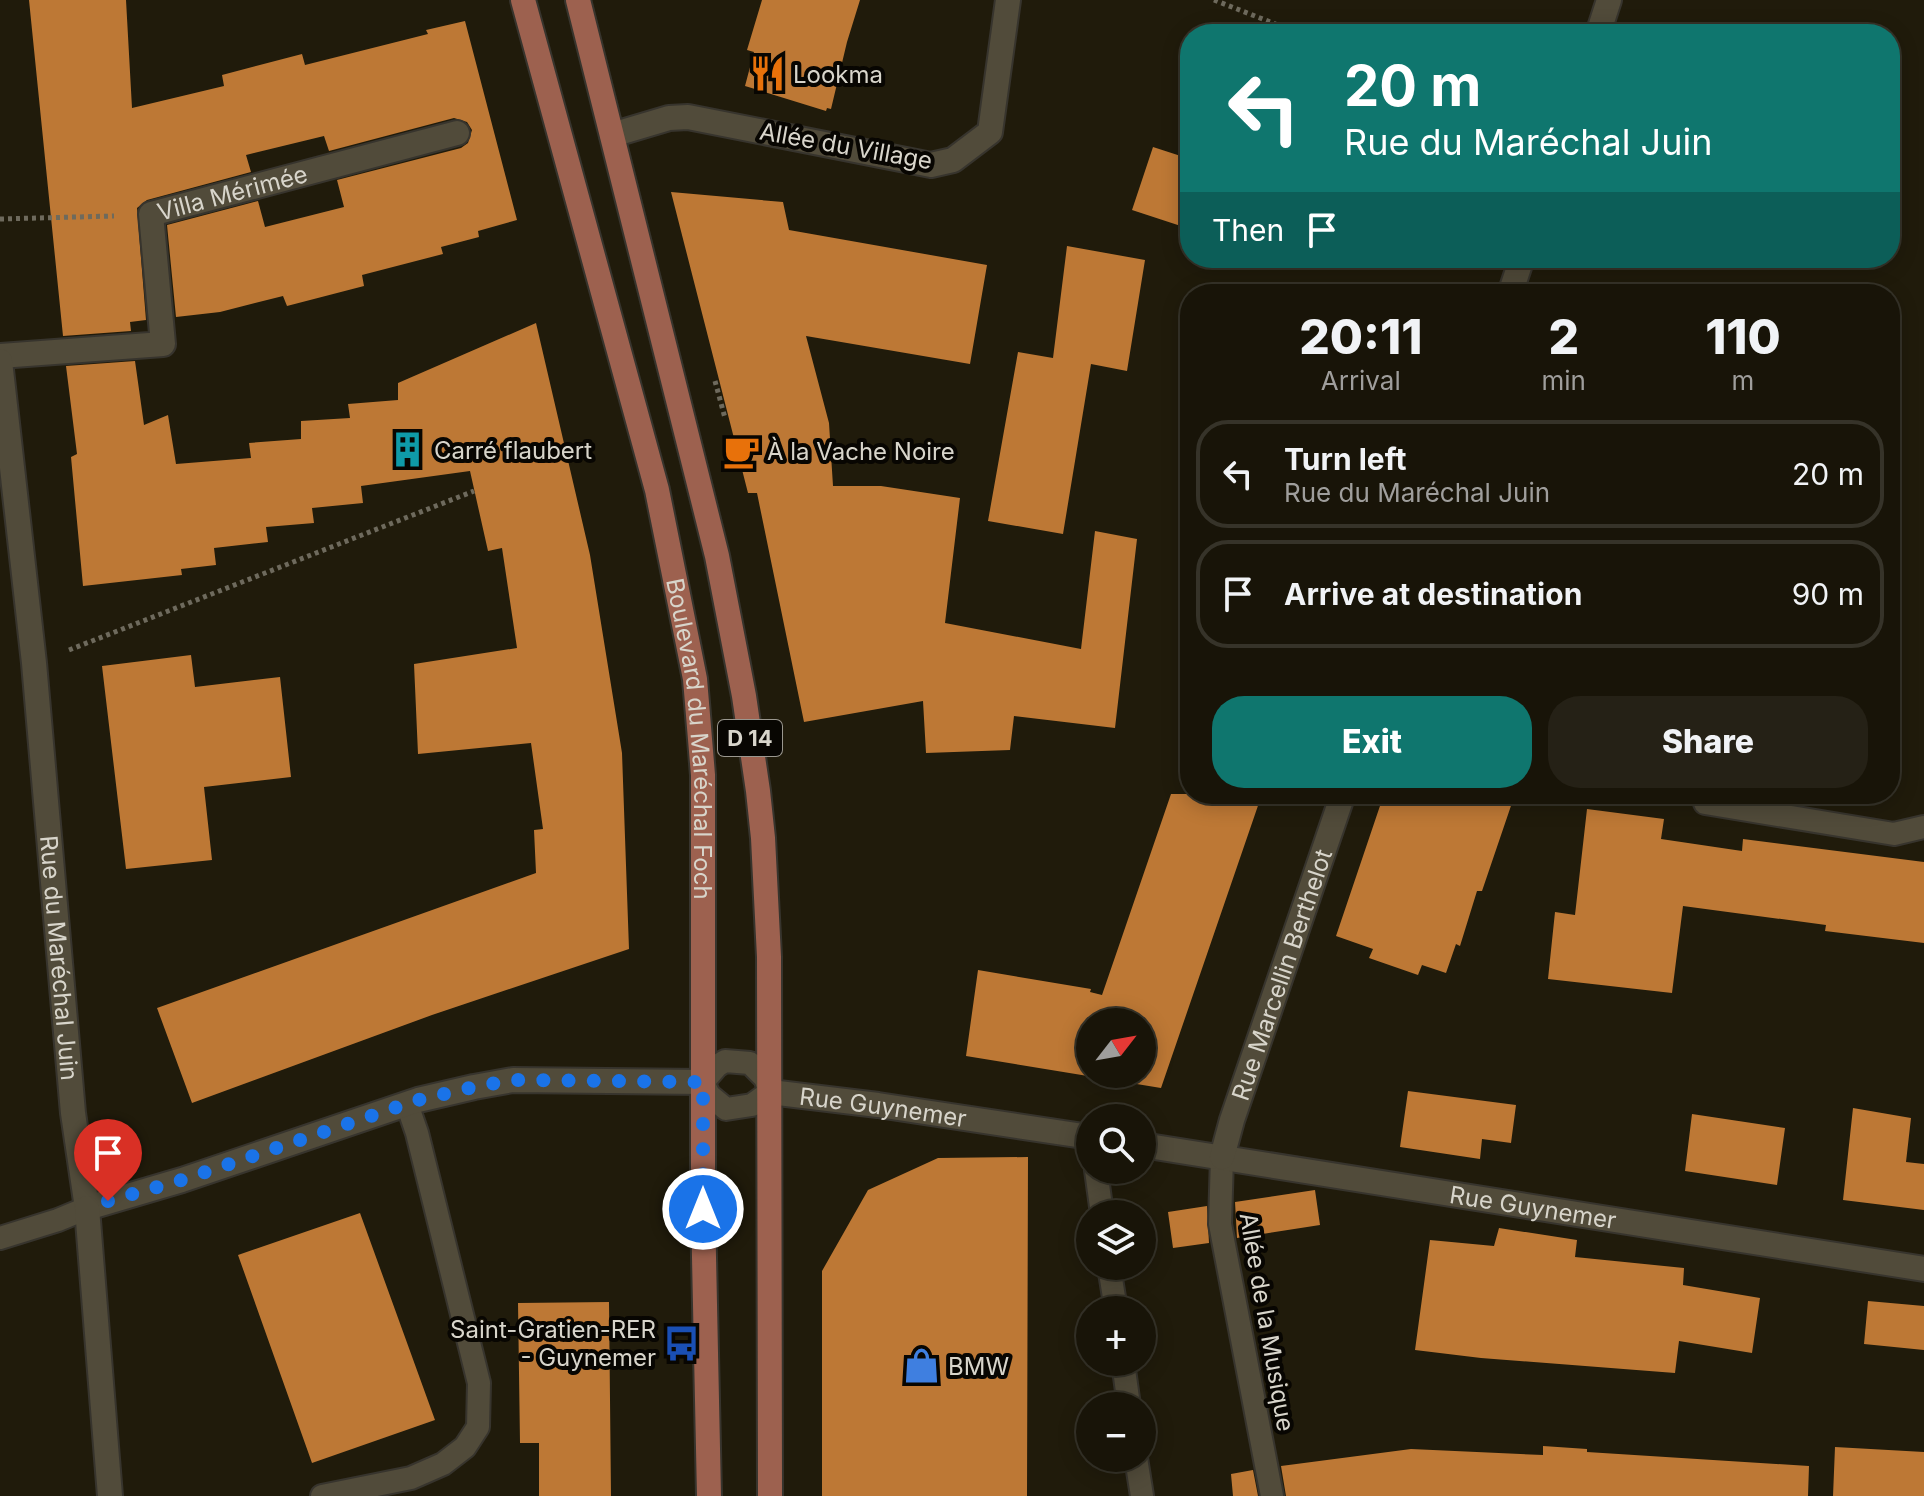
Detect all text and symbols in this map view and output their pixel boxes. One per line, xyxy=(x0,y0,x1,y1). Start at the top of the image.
text: 20 m xyxy=(1344,52,1481,120)
restaurant icon: Lookma xyxy=(748,55,786,93)
icon: left xyxy=(1212,56,1316,160)
place label: Lookma xyxy=(793,60,883,89)
street label: Allée du Village xyxy=(757,117,935,175)
text: Rue du Maréchal Juin xyxy=(1344,120,1712,164)
street label: Villa Mérimée xyxy=(154,159,310,226)
icon: arrive xyxy=(1300,208,1344,252)
text: Then xyxy=(1212,212,1284,248)
text: 20:11 xyxy=(1299,307,1422,366)
text: 2 xyxy=(1548,307,1579,366)
text: 110 xyxy=(1705,307,1781,366)
text: Arrival xyxy=(1321,365,1401,396)
text: min xyxy=(1542,365,1586,396)
text: m xyxy=(1732,365,1754,396)
building icon: Carré flaubert xyxy=(389,431,427,469)
cafe icon: À la Vache Noire xyxy=(722,432,760,470)
place label: Carré flaubert xyxy=(434,436,592,465)
place label: À la Vache Noire xyxy=(767,436,955,466)
text: Turn left xyxy=(1284,441,1406,477)
icon: left xyxy=(1216,452,1260,496)
text: 20 m xyxy=(1792,456,1864,492)
text: Rue du Maréchal Juin xyxy=(1284,477,1550,508)
icon: arrive xyxy=(1216,572,1260,616)
street label: Boulevard du Maréchal Foch xyxy=(661,576,718,900)
text: Arrive at destination xyxy=(1284,576,1582,612)
text: 90 m xyxy=(1792,576,1864,612)
button: Exit xyxy=(1212,696,1532,788)
button: Share xyxy=(1548,696,1868,788)
road number: D 14 xyxy=(718,720,782,756)
street label: Rue du Maréchal Juin xyxy=(35,834,85,1082)
street label: Rue Marcellin Berthelot xyxy=(1225,845,1338,1104)
north arrow xyxy=(1076,1008,1156,1088)
map controls xyxy=(1076,1008,1156,1472)
street label: Rue Guynemer xyxy=(798,1081,969,1133)
button: search xyxy=(1076,1104,1156,1184)
pin xyxy=(74,1119,142,1201)
icon: arrive xyxy=(86,1131,130,1175)
position arrow xyxy=(661,1167,745,1251)
street label: Rue Guynemer xyxy=(1448,1180,1618,1235)
button: layers xyxy=(1076,1200,1156,1280)
street label: Allée de la Musique xyxy=(1233,1210,1301,1434)
button: + xyxy=(1076,1296,1156,1376)
place label: Saint-Gratien-RER - Guynemer xyxy=(450,1315,656,1372)
bus stop icon: Saint-Gratien-RER - Guynemer xyxy=(663,1324,701,1362)
shop icon: BMW xyxy=(903,1347,941,1385)
place label: BMW xyxy=(948,1352,1009,1381)
button: − xyxy=(1076,1392,1156,1472)

